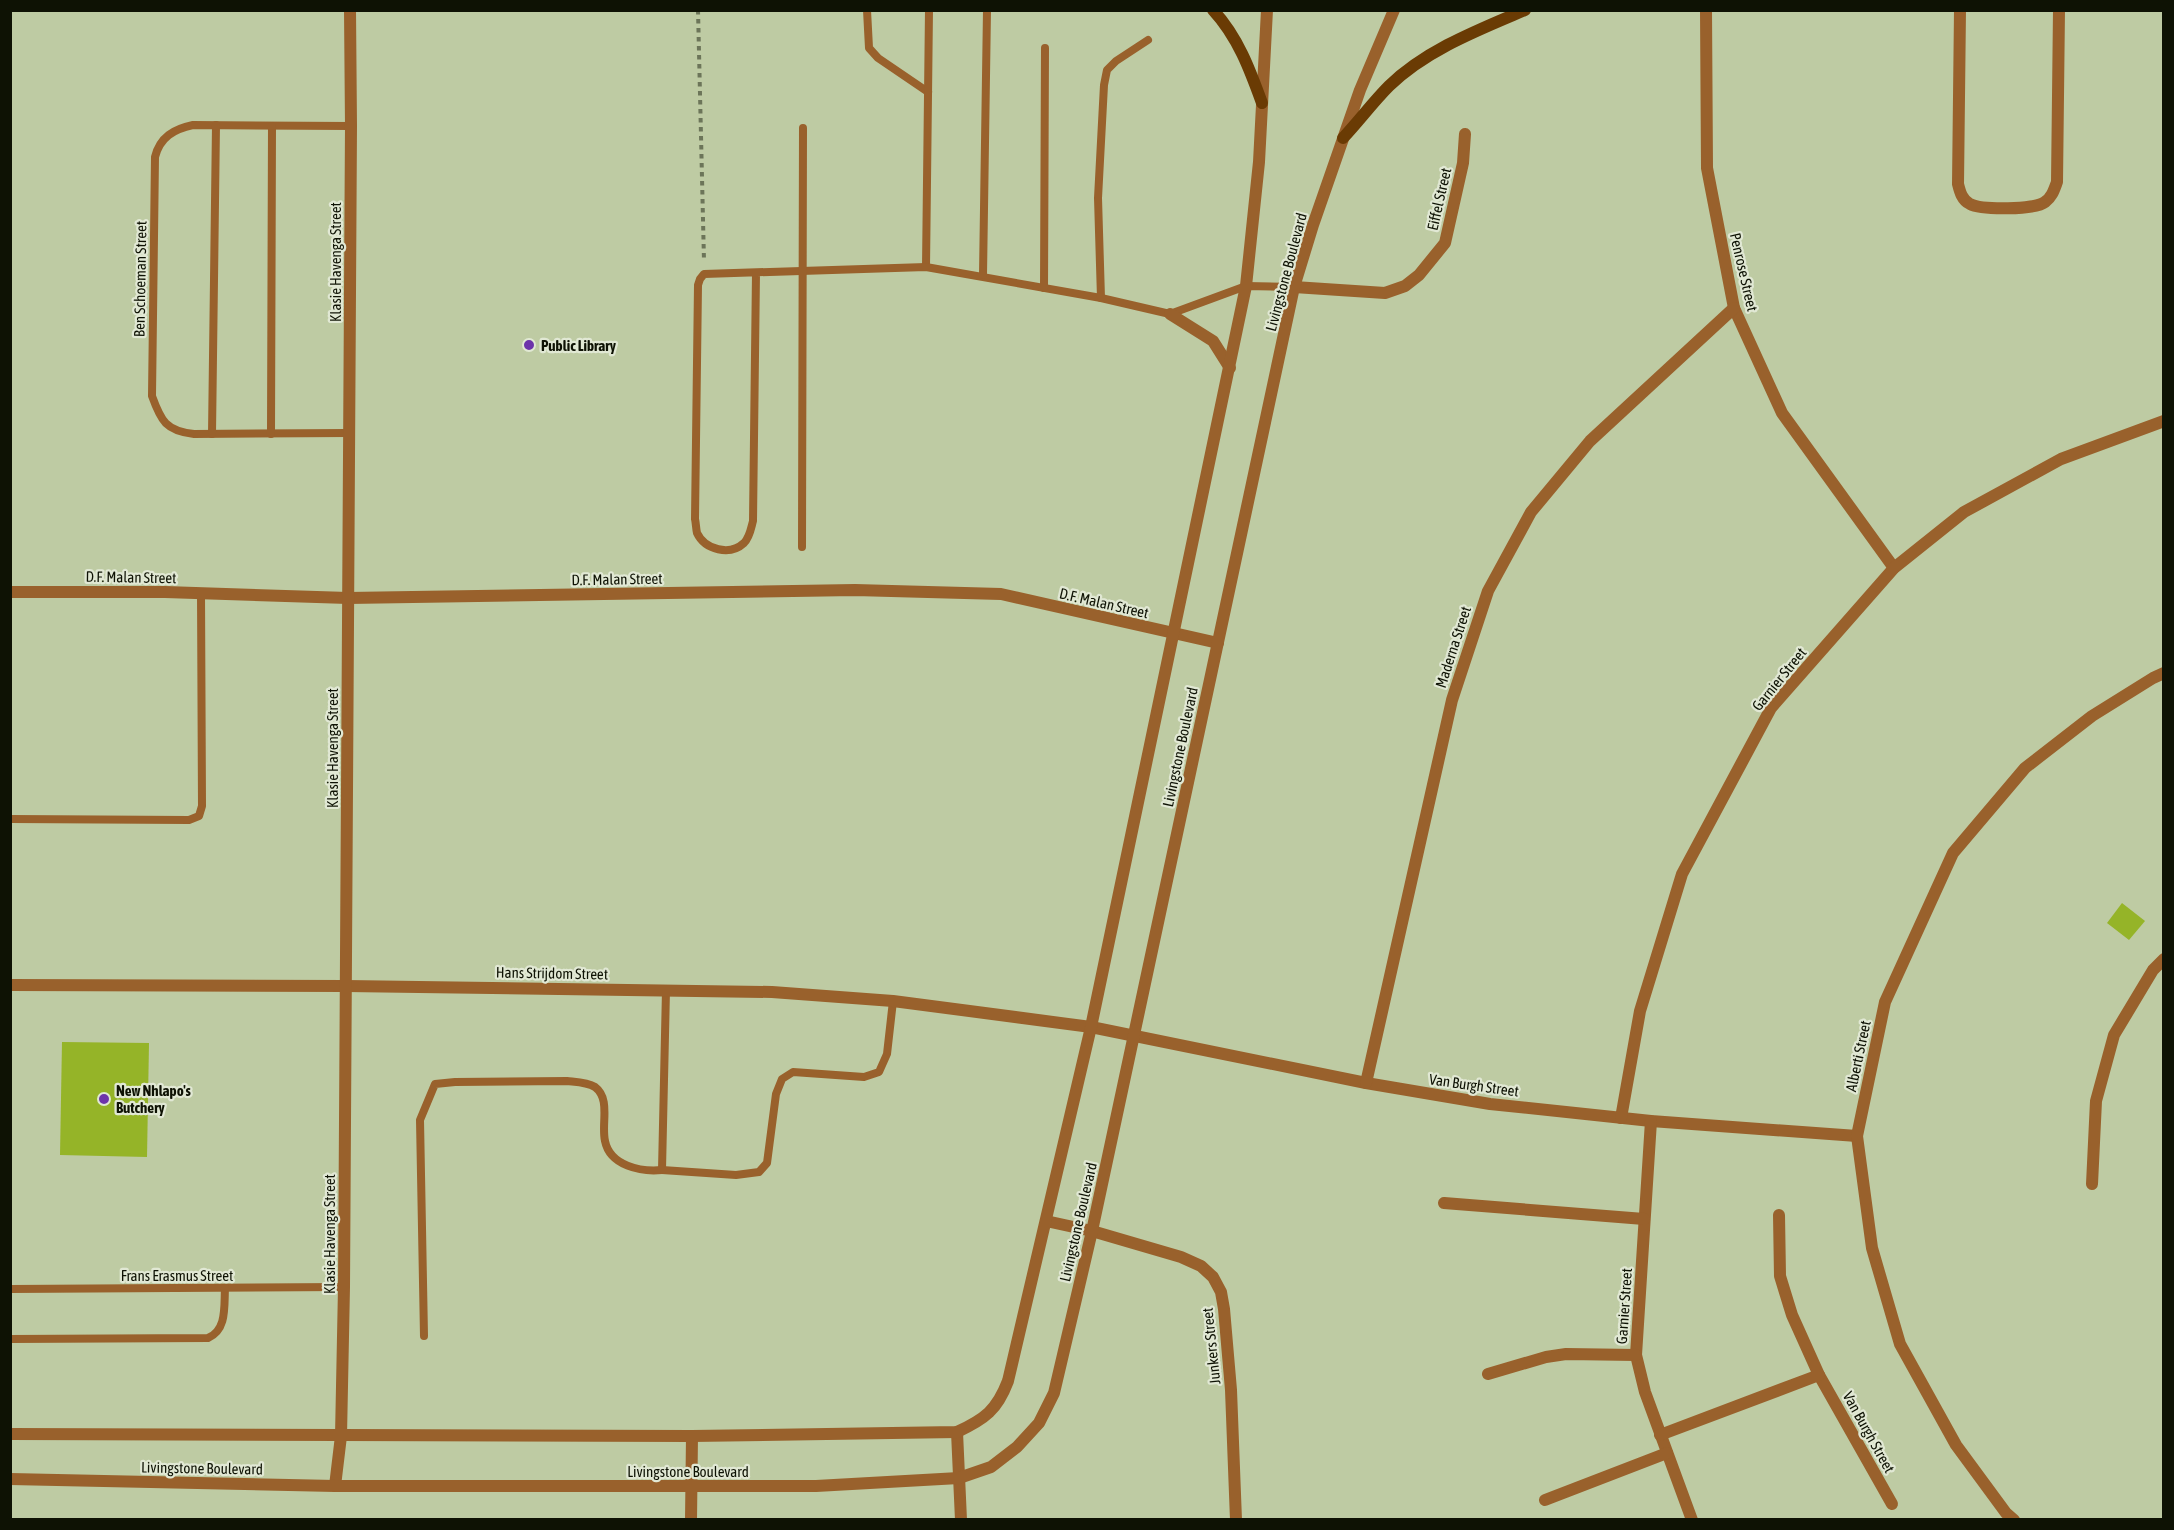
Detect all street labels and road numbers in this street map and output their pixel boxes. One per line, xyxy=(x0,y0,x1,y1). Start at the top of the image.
street label: Eiffel Street xyxy=(1424,166,1454,232)
street label: Klasie Havenga Street xyxy=(327,202,344,322)
street label: Livingstone Boulevard xyxy=(1262,211,1310,333)
street label: Ben Schoeman Street xyxy=(130,221,150,337)
street label: Penrose Street xyxy=(1727,231,1761,313)
street label: D.F. Malan Street xyxy=(85,568,177,586)
street label: D.F. Malan Street xyxy=(571,570,663,588)
street label: D.F. Malan Street xyxy=(1058,584,1150,622)
street label: Maderna Street xyxy=(1432,604,1474,690)
street label: Garnier Street xyxy=(1748,644,1810,714)
street label: Livingstone Boulevard xyxy=(1159,686,1201,808)
street label: Klasie Havenga Street xyxy=(324,688,341,808)
street label: Hans Strijdom Street xyxy=(496,964,608,982)
street label: Alberti Street xyxy=(1842,1019,1874,1093)
street label: Van Burgh Street xyxy=(1428,1070,1520,1100)
street label: Livingstone Boulevard xyxy=(1056,1161,1100,1283)
street label: Klasie Havenga Street xyxy=(321,1174,338,1294)
street label: Frans Erasmus Street xyxy=(121,1267,233,1284)
street label: Garnier Street xyxy=(1613,1267,1635,1345)
street label: Junkers Street xyxy=(1199,1307,1223,1385)
street label: Van Burgh Street xyxy=(1840,1388,1898,1476)
street label: Livingstone Boulevard xyxy=(141,1458,263,1478)
street label: Livingstone Boulevard xyxy=(627,1463,749,1480)

